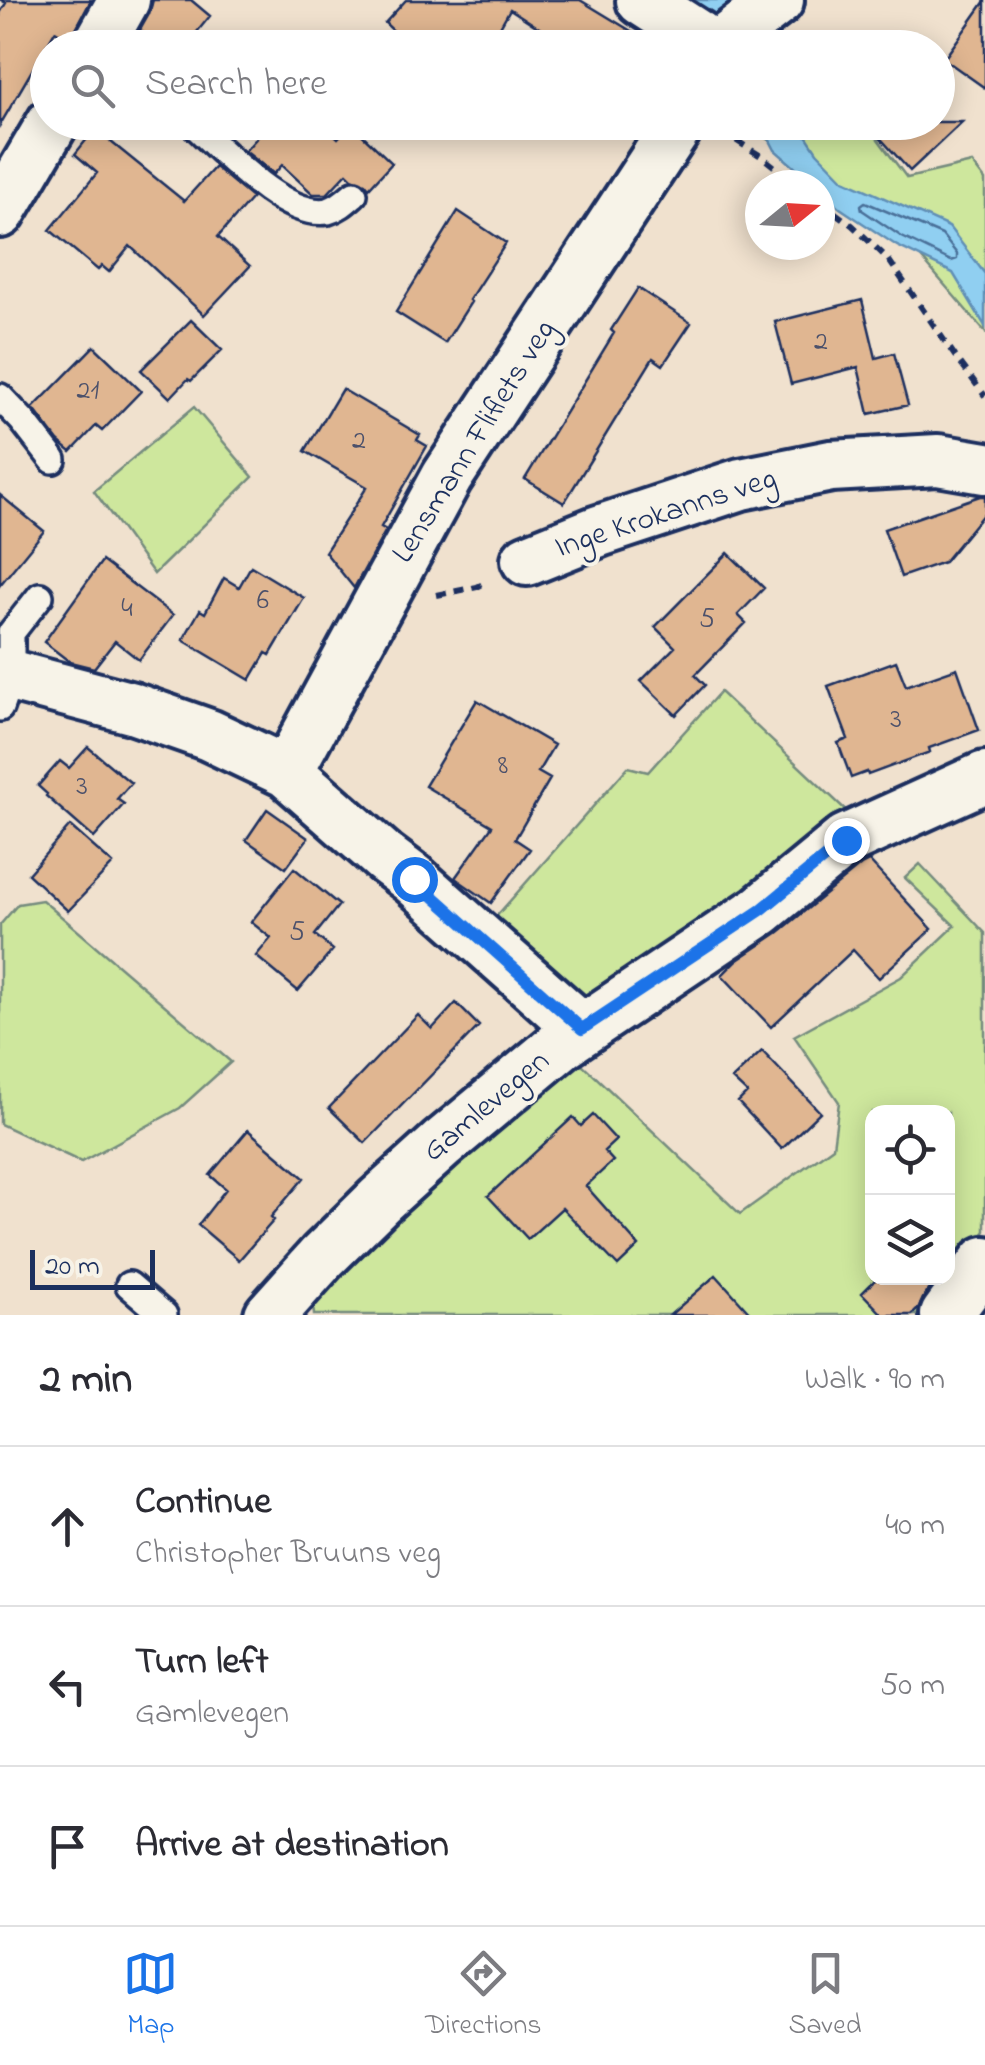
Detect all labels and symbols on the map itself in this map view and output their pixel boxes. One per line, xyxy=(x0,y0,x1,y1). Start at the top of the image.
north arrow xyxy=(745,170,835,260)
street label: Lensmann Fliflets veg xyxy=(381,311,569,573)
house number: 2 xyxy=(814,322,828,363)
house number: 21 xyxy=(77,371,100,412)
house number: 2 xyxy=(352,421,366,462)
street label: Inge Krokanns veg xyxy=(549,456,783,572)
house number: 6 xyxy=(257,581,269,622)
house number: 4 xyxy=(121,589,133,630)
house number: 5 xyxy=(699,599,715,640)
house number: 3 xyxy=(890,700,902,741)
house number: 8 xyxy=(498,746,508,787)
house number: 3 xyxy=(76,767,88,808)
route end xyxy=(824,818,870,864)
route start xyxy=(392,857,438,903)
house number: 5 xyxy=(289,912,305,953)
street label: Gamlevegen xyxy=(413,1039,561,1175)
scale bar xyxy=(30,1245,155,1290)

